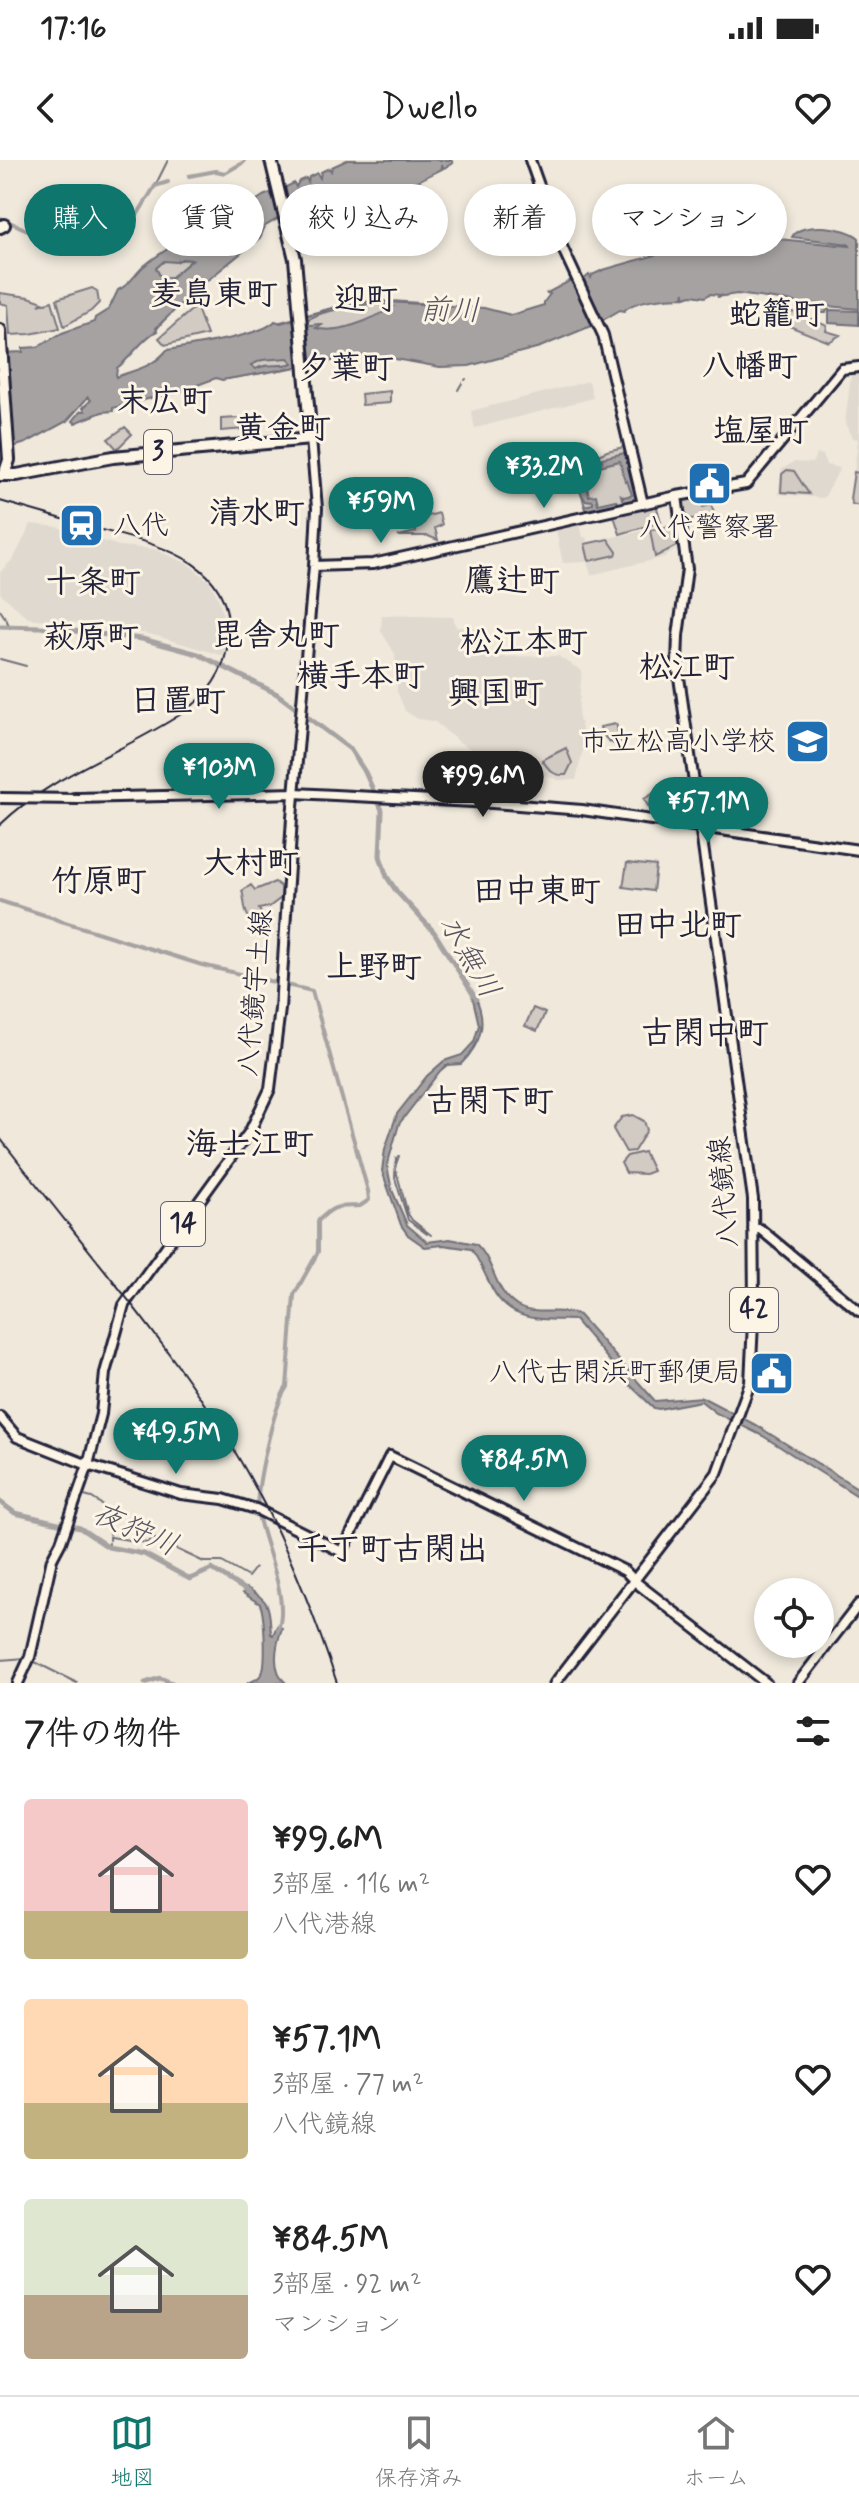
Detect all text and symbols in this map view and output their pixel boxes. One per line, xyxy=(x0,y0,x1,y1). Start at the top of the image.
text: 17:16 xyxy=(40,9,107,48)
text: Dwello xyxy=(381,85,478,132)
icon: back xyxy=(24,86,68,130)
icon: heart xyxy=(791,86,835,130)
chip: 購入 xyxy=(24,184,136,256)
chip: 賃貸 xyxy=(152,184,264,256)
chip: 絞り込み xyxy=(280,184,448,256)
chip: 新着 xyxy=(464,184,576,256)
chip: マンション xyxy=(592,184,787,256)
district label: 麦島東町 xyxy=(150,274,278,316)
district label: 迎町 xyxy=(334,279,398,321)
water label: 前川 xyxy=(420,291,480,331)
district label: 蛇籠町 xyxy=(729,294,825,336)
district label: 八幡町 xyxy=(702,346,798,388)
district label: 夕葉町 xyxy=(298,348,394,390)
district label: 末広町 xyxy=(117,381,213,423)
district label: 黄金町 xyxy=(235,408,331,450)
district label: 塩屋町 xyxy=(713,411,809,453)
road number: 3 xyxy=(144,430,172,474)
pin: ¥33.2M xyxy=(479,442,609,510)
text: ¥33.2M xyxy=(505,451,583,485)
public building icon: 八代警察署 xyxy=(685,460,733,508)
pin: ¥59M xyxy=(334,477,428,545)
text: ¥59M xyxy=(347,486,415,520)
district label: 清水町 xyxy=(209,493,305,535)
station icon: 八代 xyxy=(58,502,106,550)
place label: 八代 xyxy=(113,508,169,545)
place label: 八代警察署 xyxy=(639,510,779,547)
district label: 鷹辻町 xyxy=(464,561,560,603)
district label: 十条町 xyxy=(45,562,141,604)
district label: 毘舎丸町 xyxy=(212,615,340,657)
district label: 萩原町 xyxy=(43,617,139,659)
district label: 松江本町 xyxy=(460,622,588,664)
district label: 松江町 xyxy=(639,647,735,689)
district label: 横手本町 xyxy=(297,656,425,698)
district label: 興国町 xyxy=(448,673,544,715)
district label: 日置町 xyxy=(130,681,226,723)
school or university icon: 市立松高小学校 xyxy=(783,718,831,766)
place label: 市立松高小学校 xyxy=(580,724,776,761)
pin: ¥103M xyxy=(163,743,275,811)
pin: ¥99.6M xyxy=(418,751,548,819)
text: ¥103M xyxy=(182,752,256,786)
text: ¥99.6M xyxy=(441,760,525,794)
pin: ¥57.1M xyxy=(643,777,773,845)
text: ¥57.1M xyxy=(666,786,750,820)
district label: 大村町 xyxy=(203,843,299,885)
district label: 竹原町 xyxy=(51,861,147,903)
district label: 田中東町 xyxy=(473,871,601,913)
district label: 田中北町 xyxy=(614,905,742,947)
street label: 八代鏡宇土線 xyxy=(230,908,282,1078)
water label: 水無川 xyxy=(430,908,508,1006)
district label: 上野町 xyxy=(326,947,422,989)
district label: 古閑中町 xyxy=(641,1013,769,1055)
district label: 古閑下町 xyxy=(426,1081,554,1123)
district label: 海士江町 xyxy=(186,1124,314,1166)
street label: 八代鏡線 xyxy=(702,1135,748,1249)
road number: 14 xyxy=(161,1202,205,1246)
road number: 42 xyxy=(730,1288,778,1332)
public building icon: 八代古閑浜町郵便局 xyxy=(748,1349,796,1397)
place label: 八代古閑浜町郵便局 xyxy=(489,1355,741,1392)
pin: ¥49.5M xyxy=(111,1408,241,1476)
text: ¥49.5M xyxy=(131,1417,221,1451)
pin: ¥84.5M xyxy=(459,1435,589,1503)
text: ¥84.5M xyxy=(479,1444,569,1478)
water label: 夜狩川 xyxy=(86,1494,184,1566)
district label: 千丁町古閑出 xyxy=(296,1529,488,1571)
map controls xyxy=(754,1578,834,1658)
button: locate xyxy=(754,1578,834,1658)
icon: filters xyxy=(791,1709,835,1753)
text: 7件の物件 xyxy=(24,1712,181,1757)
text: ¥99.6M xyxy=(272,1817,383,1862)
icon: home xyxy=(88,1831,184,1927)
icon: heart xyxy=(791,1857,835,1901)
text: 3部屋 · 116 m² xyxy=(272,1868,430,1902)
text: 八代港線 xyxy=(272,1908,376,1942)
text: ¥57.1M xyxy=(272,2017,381,2062)
icon: home xyxy=(88,2031,184,2127)
icon: heart xyxy=(791,2057,835,2101)
text: 3部屋 · 77 m² xyxy=(272,2068,424,2102)
text: 八代鏡線 xyxy=(272,2108,376,2142)
text: ¥84.5M xyxy=(272,2217,389,2262)
icon: home xyxy=(88,2231,184,2327)
icon: heart xyxy=(791,2257,835,2301)
text: 3部屋 · 92 m² xyxy=(272,2268,421,2302)
text: マンション xyxy=(272,2308,401,2342)
tab: 地図 xyxy=(110,2411,154,2493)
tab: 保存済み xyxy=(375,2411,463,2493)
tab: ホーム xyxy=(684,2411,749,2493)

